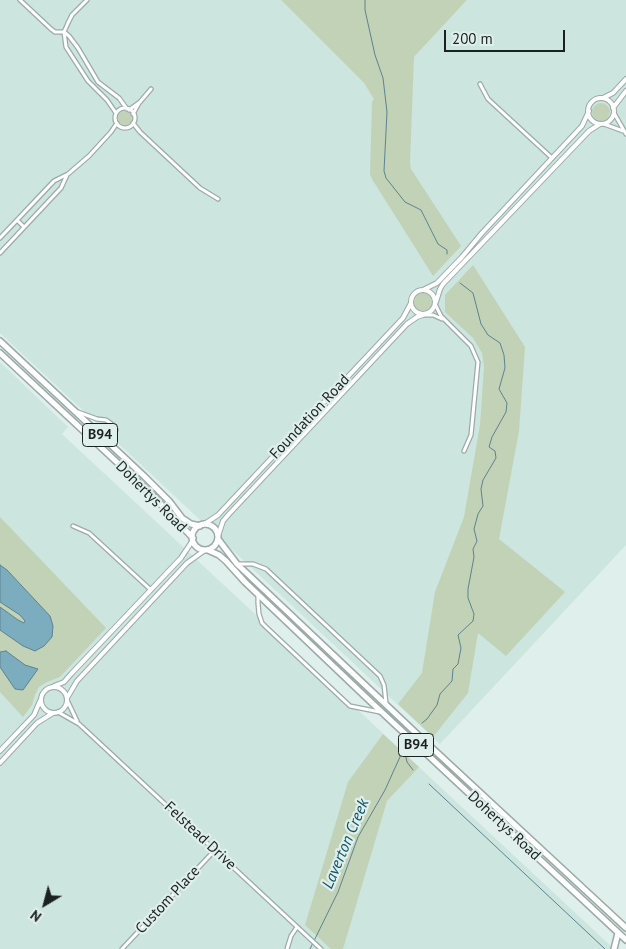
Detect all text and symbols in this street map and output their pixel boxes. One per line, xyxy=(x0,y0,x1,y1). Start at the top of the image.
scale bar xyxy=(446,20,567,52)
text: 200 m xyxy=(452,29,493,48)
street label: Foundation Road xyxy=(266,371,354,463)
road number: B94 xyxy=(82,424,118,446)
street label: Dohertys Road xyxy=(112,458,190,536)
road number: B94 xyxy=(398,734,434,756)
street label: Dohertys Road xyxy=(464,788,544,864)
water label: Laverton Creek xyxy=(318,796,374,892)
street label: Felstead Drive xyxy=(160,798,240,874)
street label: Custom Place xyxy=(132,862,204,938)
north arrow xyxy=(20,879,70,929)
text: N xyxy=(27,906,45,926)

